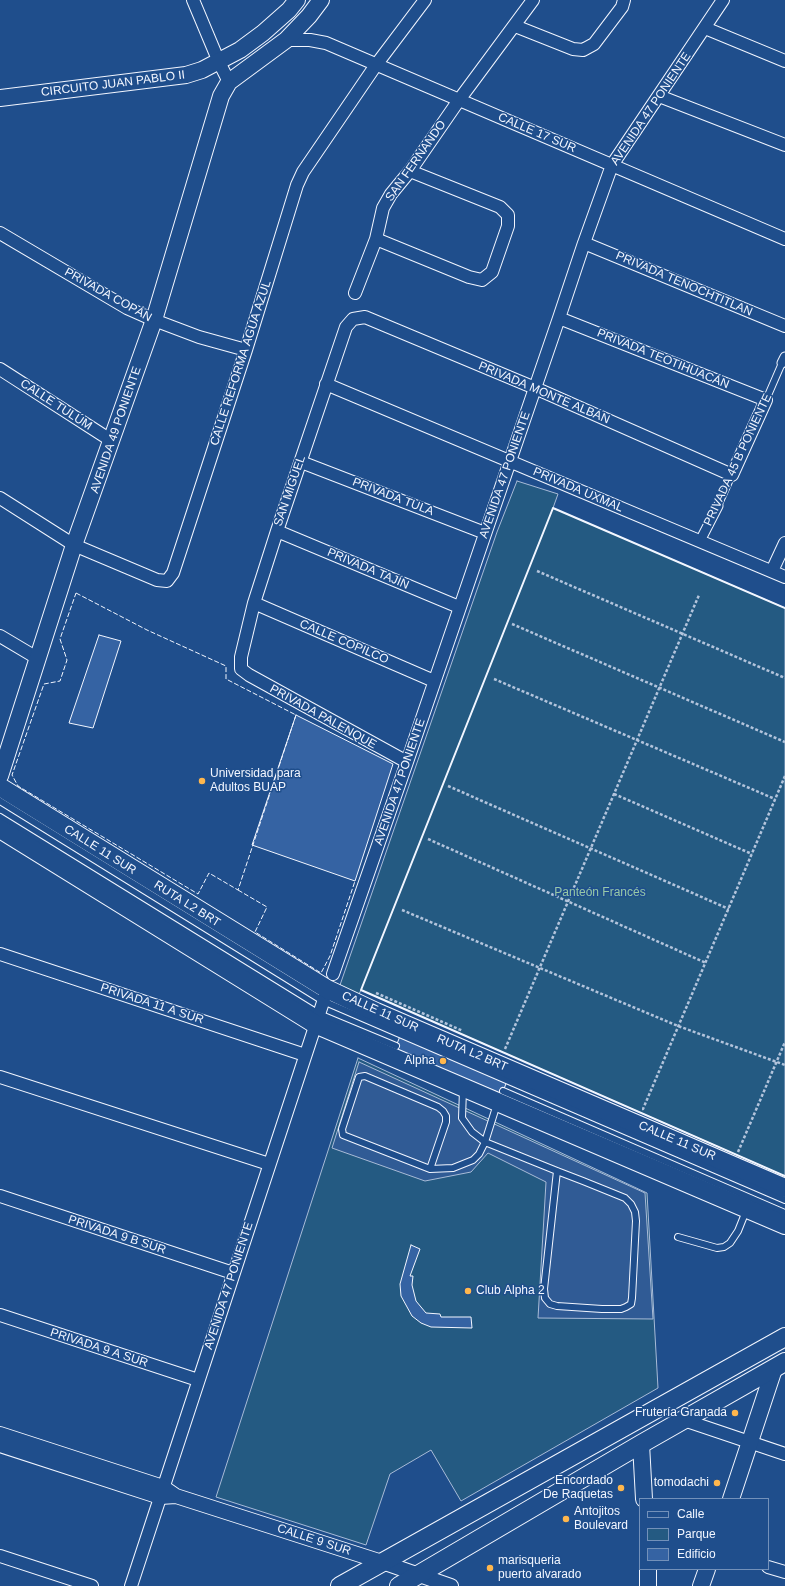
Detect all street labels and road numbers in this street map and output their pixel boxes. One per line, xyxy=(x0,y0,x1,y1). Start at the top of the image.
street label: AVENIDA 47 PONIENTE xyxy=(608,50,694,168)
street label: CIRCUITO JUAN PABLO II xyxy=(40,68,186,100)
street label: CALLE 17 SUR xyxy=(496,110,578,156)
street label: SAN FERNANDO xyxy=(383,118,449,204)
street label: PRIVADA TENOCHTITLAN xyxy=(613,249,755,319)
street label: PRIVADA COPÁN xyxy=(62,265,154,325)
street label: CALLE REFORMA AGUA AZUL xyxy=(207,279,275,447)
street label: PRIVADA TEOTIHUACÁN xyxy=(595,326,731,392)
street label: PRIVADA MONTE ALBÁN xyxy=(476,359,612,427)
street label: AVENIDA 49 PONIENTE xyxy=(88,365,144,495)
street label: CALLE TULÚM xyxy=(17,376,95,434)
street label: PRIVADA 45 B PONIENTE xyxy=(701,391,775,529)
street label: AVENIDA 47 PONIENTE xyxy=(477,410,533,540)
street label: SAN MIGUEL xyxy=(271,454,309,528)
street label: PRIVADA UXMAL xyxy=(531,465,625,515)
street label: PRIVADA TULA xyxy=(350,475,436,519)
street label: PRIVADA TAJÍN xyxy=(325,545,411,593)
street label: CALLE COPILCO xyxy=(297,617,391,667)
street label: PRIVADA PALENQUE xyxy=(267,682,379,752)
street label: AVENIDA 47 PONIENTE xyxy=(372,717,428,847)
street label: CALLE 11 SUR xyxy=(61,822,139,878)
street label: RUTA L2 BRT xyxy=(151,878,223,930)
street label: PRIVADA 11 A SUR xyxy=(99,981,205,1027)
street label: CALLE 11 SUR xyxy=(339,989,421,1035)
street label: RUTA L2 BRT xyxy=(434,1032,510,1074)
street label: CALLE 11 SUR xyxy=(636,1118,718,1164)
street label: PRIVADA 9 B SUR xyxy=(66,1212,168,1258)
street label: AVENIDA 47 PONIENTE xyxy=(202,1220,256,1352)
street label: PRIVADA 9 A SUR xyxy=(48,1325,150,1371)
street label: CALLE 9 SUR xyxy=(275,1521,353,1559)

